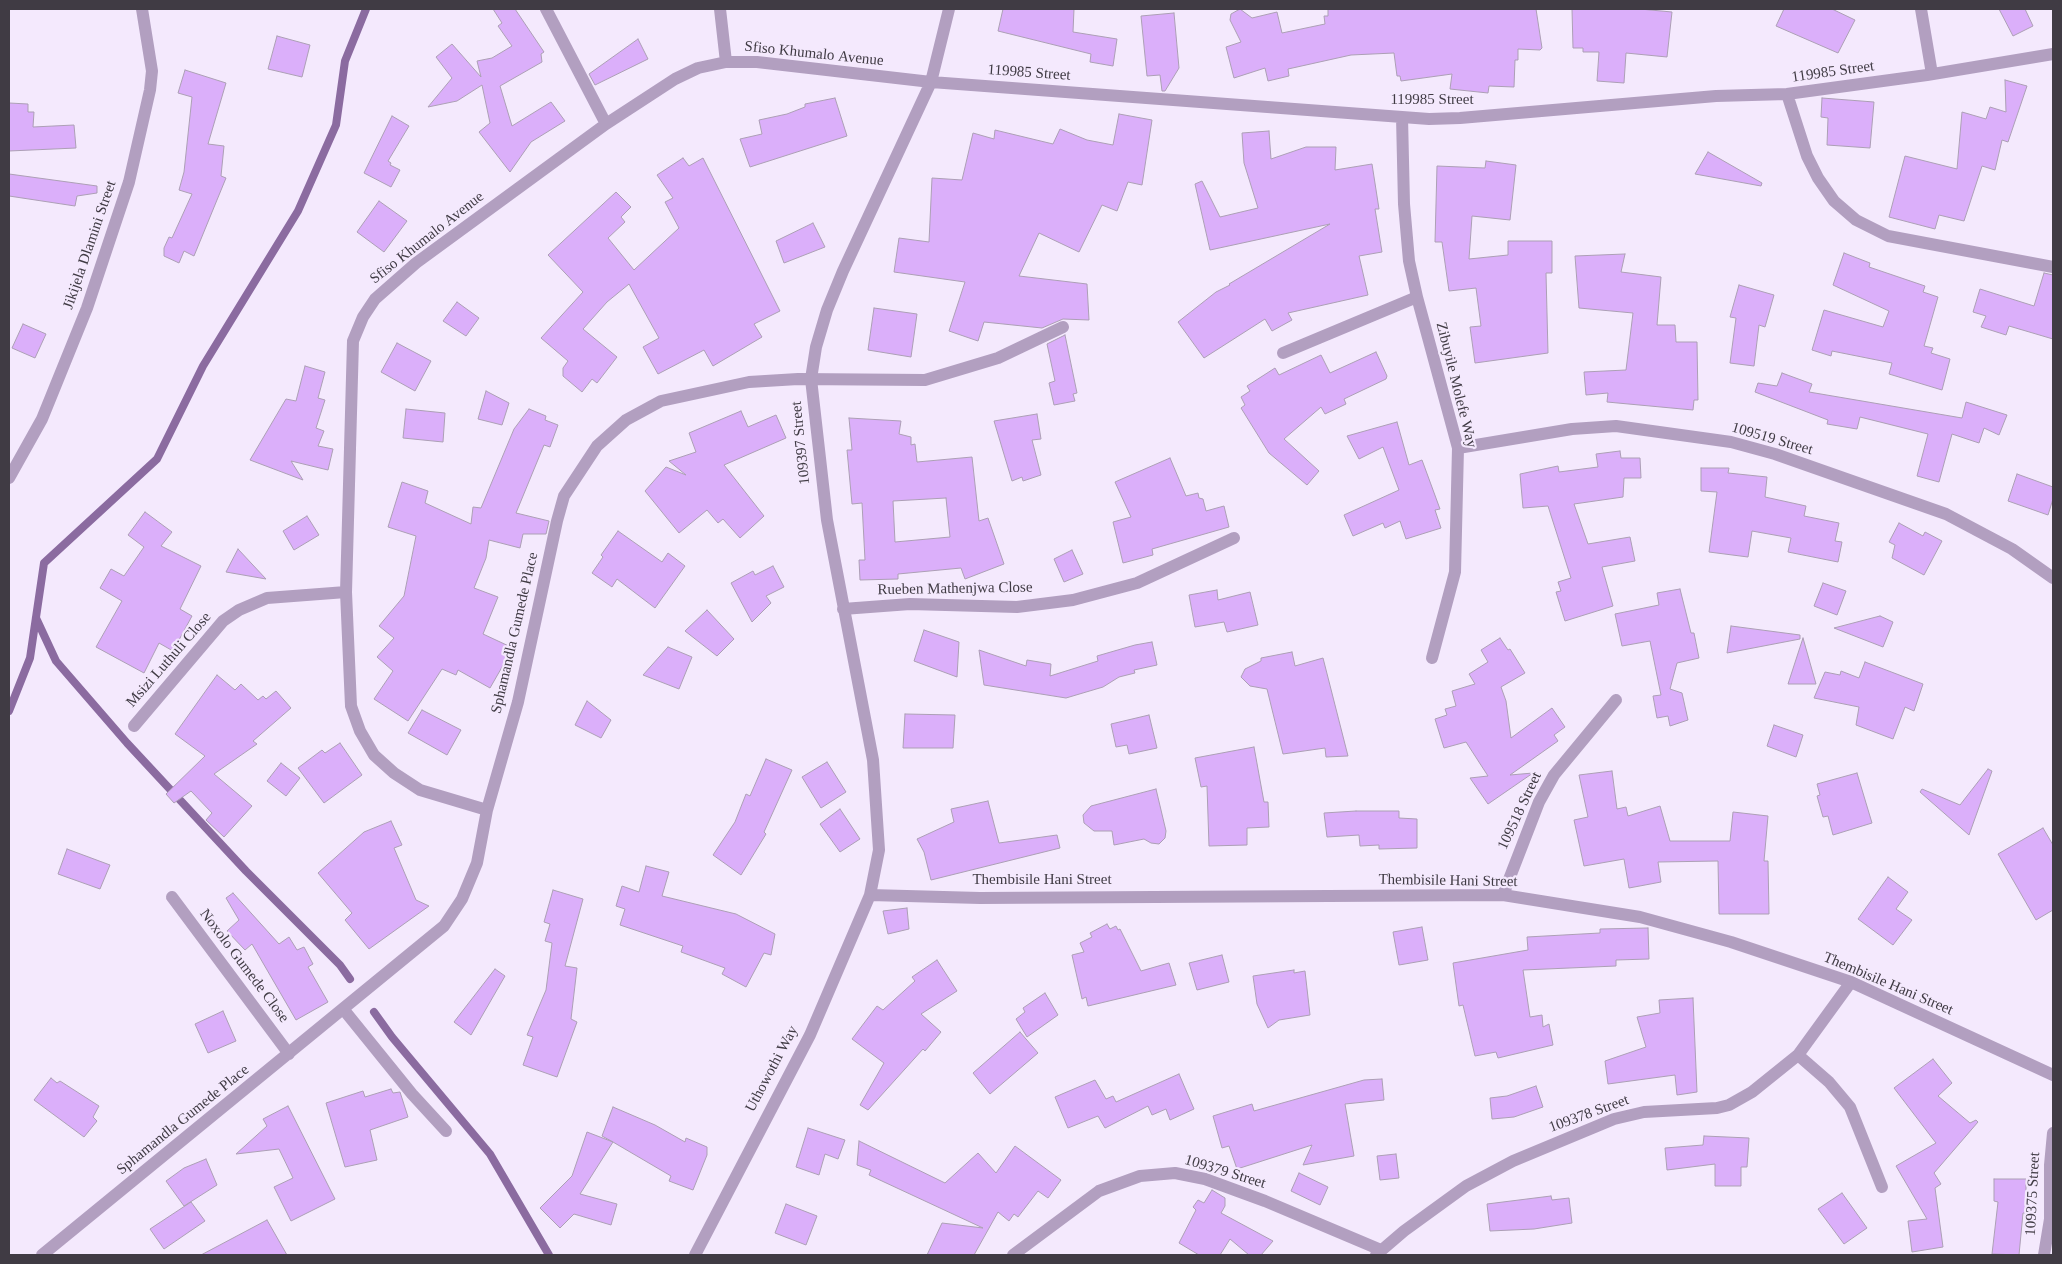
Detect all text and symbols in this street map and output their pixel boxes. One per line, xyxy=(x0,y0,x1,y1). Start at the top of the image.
street label: Sfiso Khumalo Avenue xyxy=(744,38,884,70)
street label: 119985 Street xyxy=(1791,57,1875,87)
street label: 119985 Street xyxy=(987,61,1071,85)
street label: 119985 Street xyxy=(1390,91,1474,109)
street label: Jikijela Dlamini Street xyxy=(60,178,120,312)
street label: Sfiso Khumalo Avenue xyxy=(366,188,488,288)
street label: Zibuyile Molefe Way xyxy=(1432,320,1480,450)
street label: 109397 Street xyxy=(788,400,814,486)
street label: 109519 Street xyxy=(1729,419,1815,459)
street label: Sphamandla Gumede Place xyxy=(488,551,542,715)
street label: Rueben Mathenjwa Close xyxy=(877,579,1033,599)
street label: Msizi Luthuli Close xyxy=(123,609,215,711)
street label: 109518 Street xyxy=(1494,769,1546,853)
street label: Thembisile Hani Street xyxy=(972,871,1112,889)
street label: Thembisile Hani Street xyxy=(1378,871,1518,891)
street label: Noxolo Gumede Close xyxy=(195,906,293,1026)
street label: Thembisile Hani Street xyxy=(1820,949,1956,1019)
street label: Uthowothi Way xyxy=(742,1023,802,1115)
street label: Sphamandla Gumede Place xyxy=(113,1061,253,1179)
street label: 109378 Street xyxy=(1547,1091,1631,1137)
street label: 109379 Street xyxy=(1182,1151,1268,1193)
street label: 109375 Street xyxy=(2022,1152,2044,1236)

